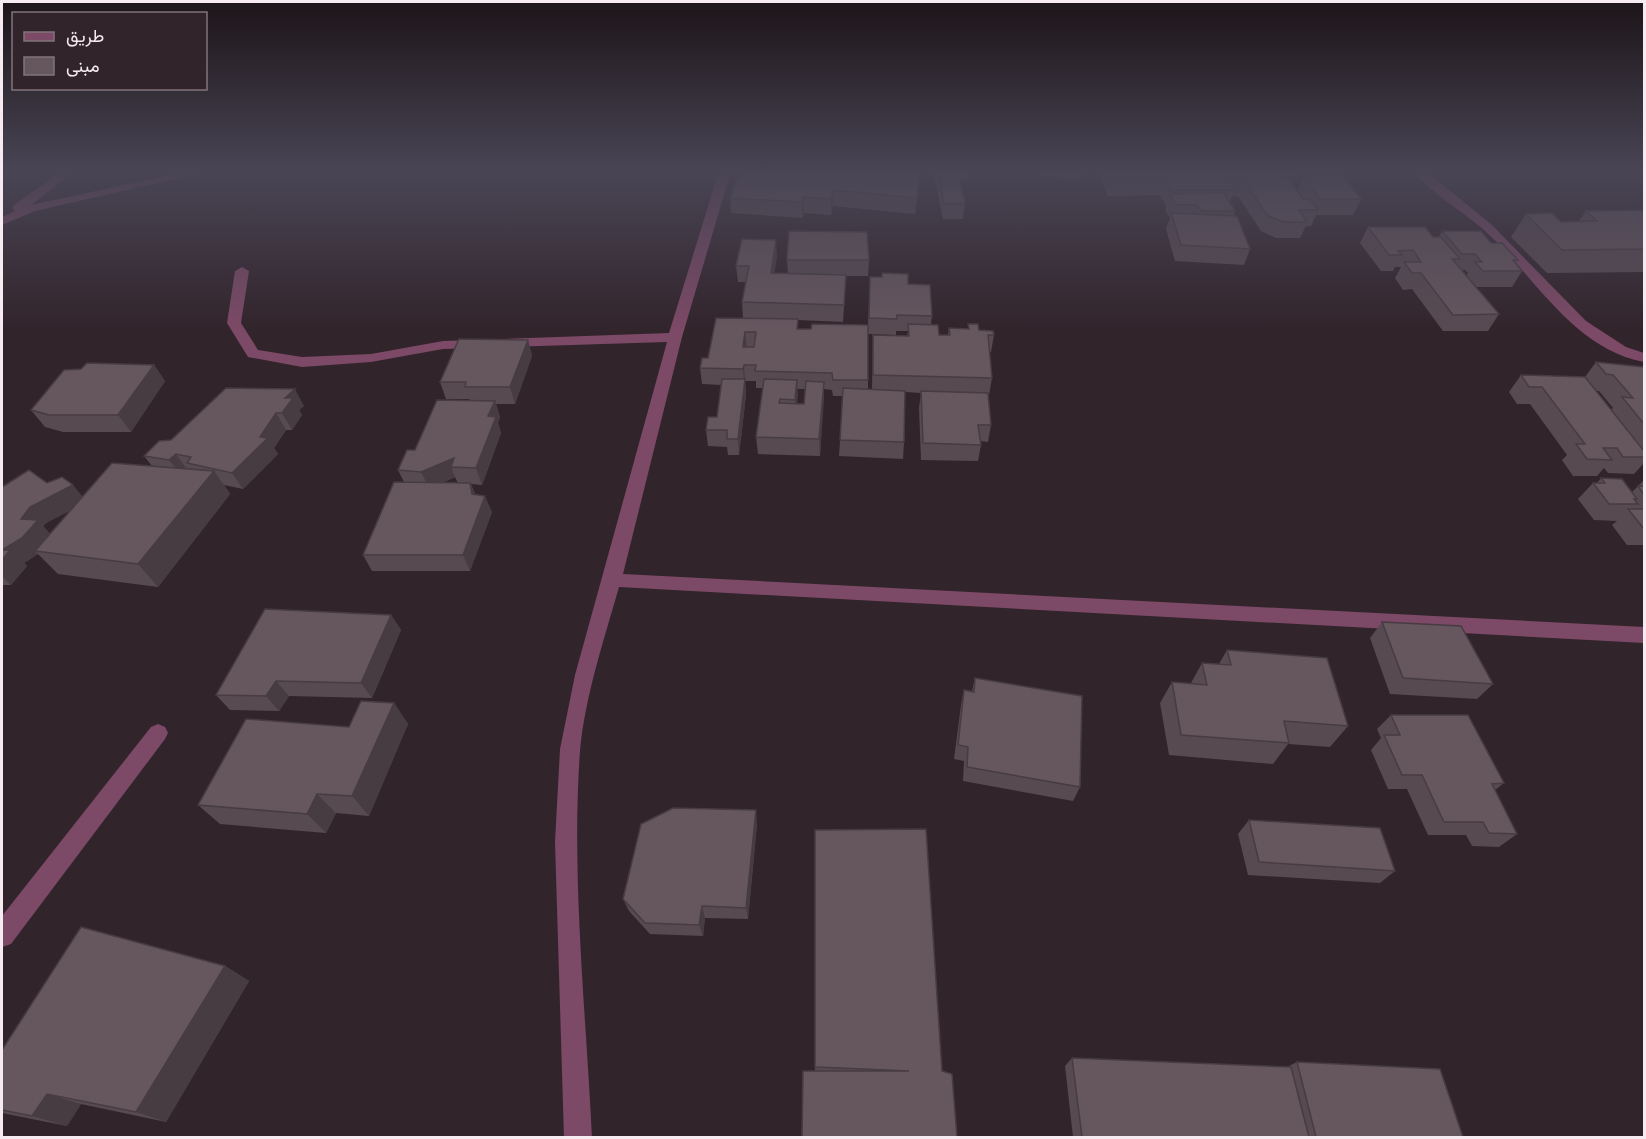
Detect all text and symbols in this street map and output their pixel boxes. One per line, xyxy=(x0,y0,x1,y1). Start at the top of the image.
legend xyxy=(12,12,207,90)
text: طريق xyxy=(66,28,104,47)
text: مبنى xyxy=(66,58,100,77)

